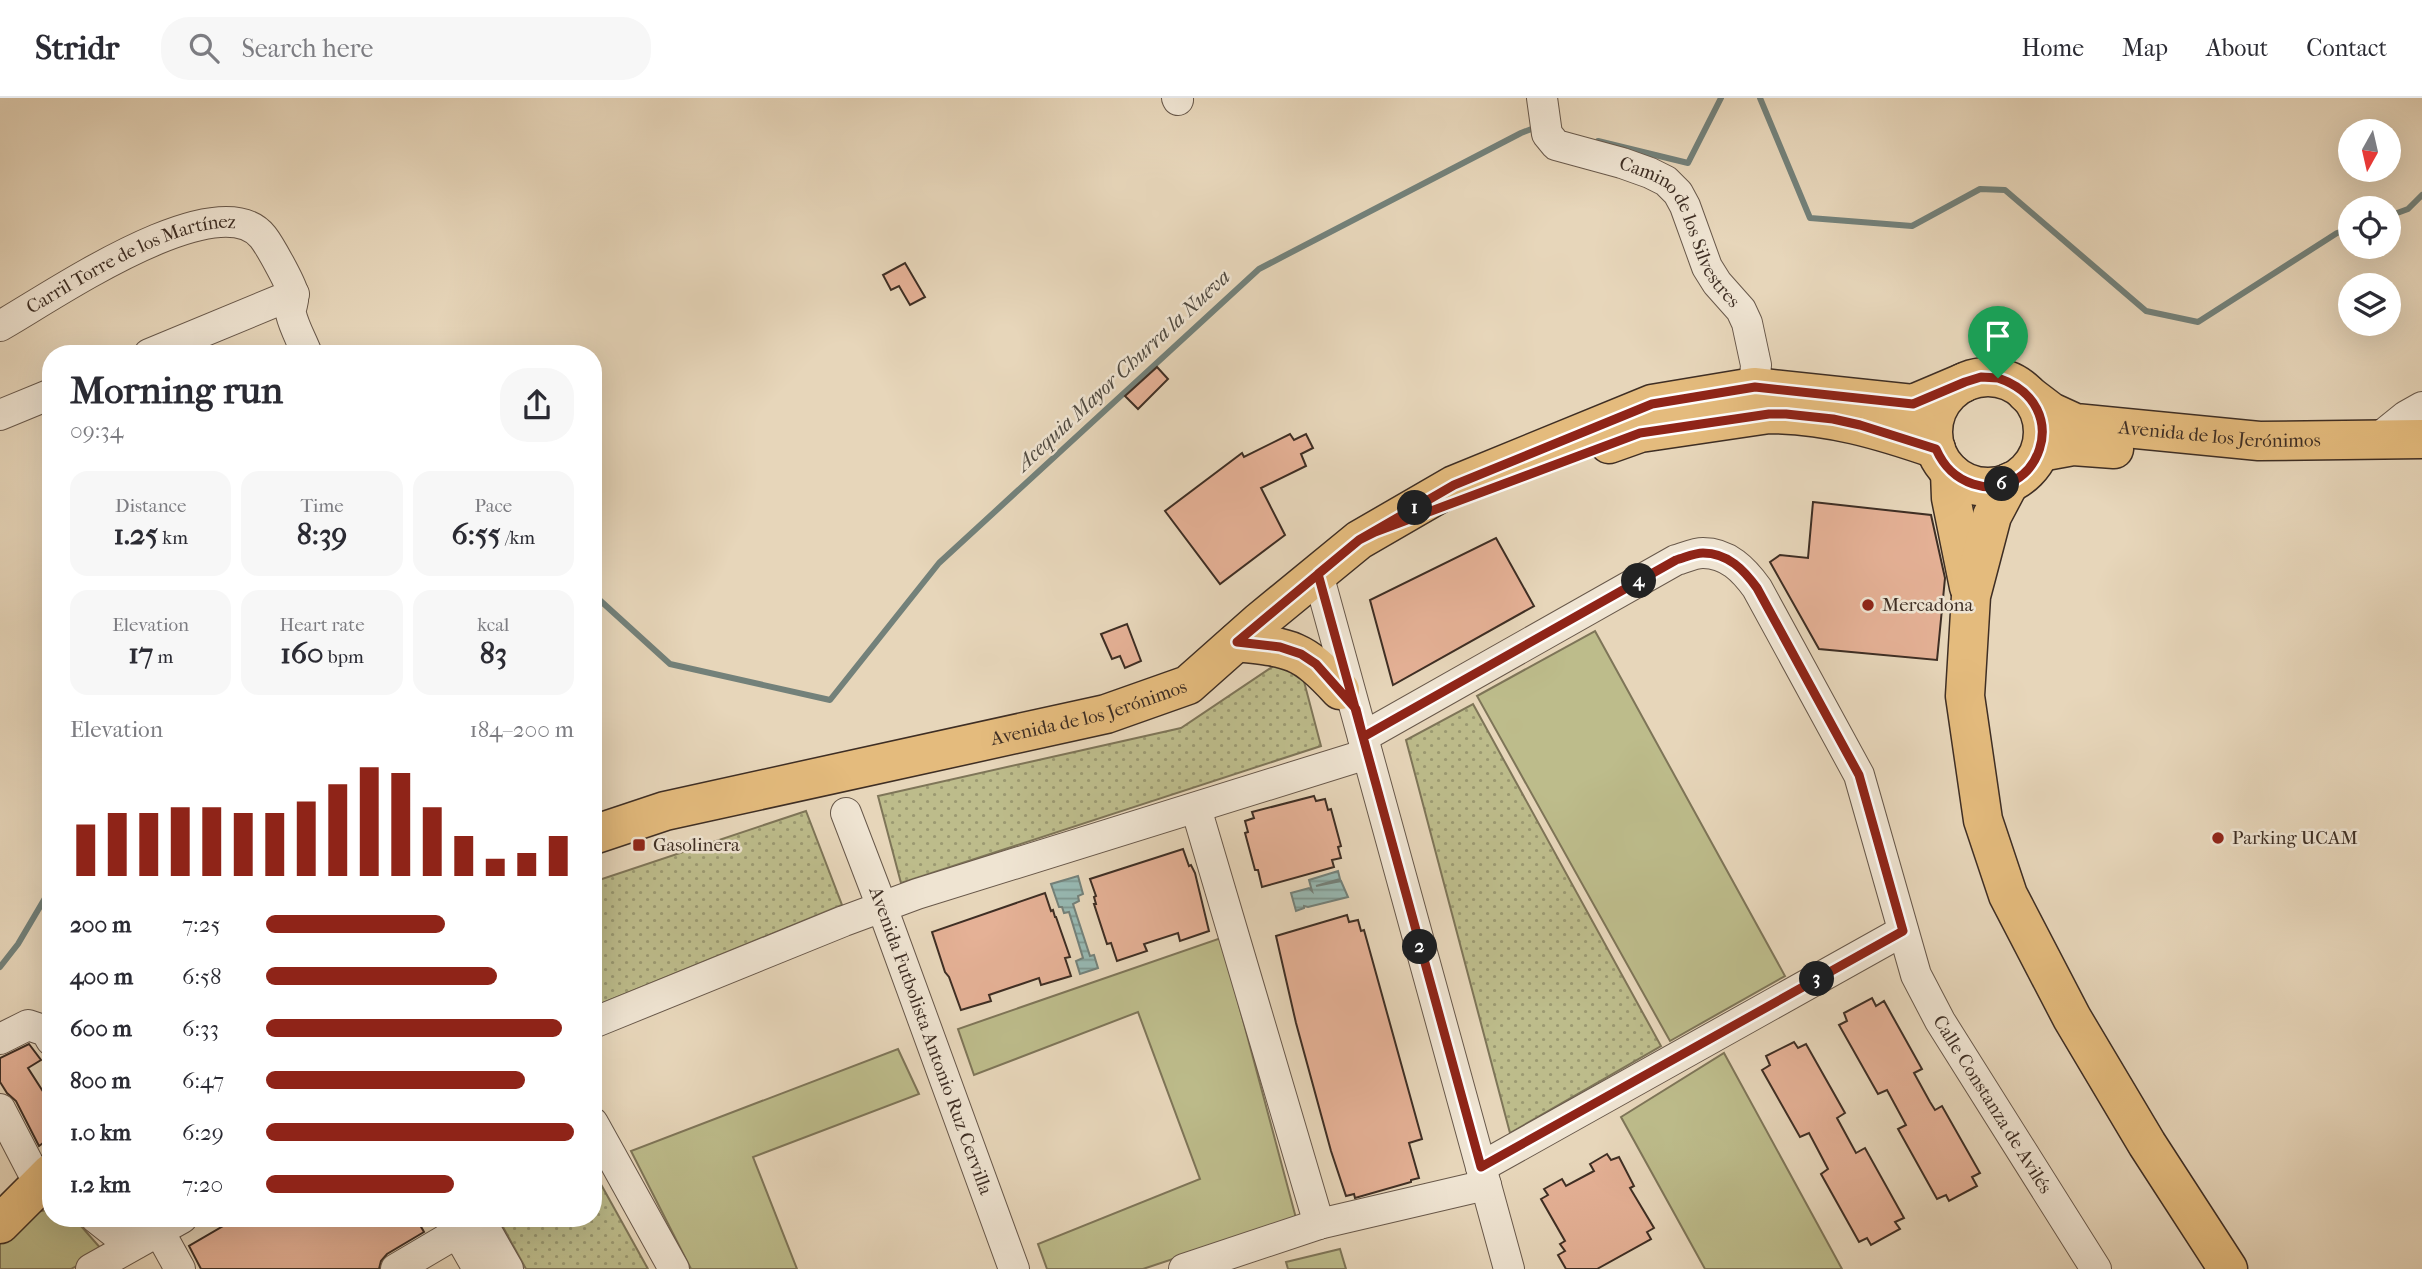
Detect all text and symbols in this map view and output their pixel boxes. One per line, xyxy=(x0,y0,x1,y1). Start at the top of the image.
search box xyxy=(161,17,651,80)
text: Stridr xyxy=(35,29,119,68)
icon: search xyxy=(185,29,223,67)
text: Search here xyxy=(241,33,373,64)
text: Home xyxy=(2022,34,2084,62)
text: Map xyxy=(2122,34,2168,62)
text: About xyxy=(2206,34,2268,62)
text: Contact xyxy=(2306,34,2387,62)
north arrow xyxy=(2338,119,2401,182)
map controls xyxy=(2338,119,2401,336)
street label: Camino de los Silvestres xyxy=(1616,152,1745,312)
button: locate xyxy=(2338,196,2401,259)
street label: Carril Torre de los Martínez xyxy=(22,211,237,319)
water label: Acequia Mayor Churra la Nueva xyxy=(1009,265,1235,478)
button: layers xyxy=(2338,273,2401,336)
pin xyxy=(1968,306,2028,378)
icon: arrive xyxy=(1979,317,2017,355)
text: Morning run xyxy=(70,368,283,413)
button: share xyxy=(500,368,574,442)
street label: Avenida de los Jerónimos xyxy=(2117,416,2321,452)
text: 09:34 xyxy=(70,417,123,444)
pin: 6 xyxy=(1984,466,2020,502)
text: 6 xyxy=(1996,472,2007,494)
pin: 1 xyxy=(1398,490,1432,526)
text: Distance xyxy=(115,495,186,517)
text: Time xyxy=(300,495,344,517)
text: Pace xyxy=(474,495,512,517)
text: 1 xyxy=(1411,496,1418,518)
text: 1.25 xyxy=(113,517,158,552)
text: 8:39 xyxy=(297,517,347,552)
text: 6:55 xyxy=(452,517,501,552)
text: km xyxy=(158,527,188,549)
text: /km xyxy=(501,527,535,549)
pin: 4 xyxy=(1622,564,1656,598)
text: 4 xyxy=(1633,569,1644,591)
place label: Mercadona xyxy=(1882,594,1974,616)
marker: Mercadona xyxy=(1860,597,1876,613)
text: Elevation xyxy=(112,614,189,636)
text: Heart rate xyxy=(279,614,365,636)
text: kcal xyxy=(477,614,509,636)
text: 17 xyxy=(128,636,153,671)
text: 160 xyxy=(280,636,324,671)
text: 83 xyxy=(480,636,507,671)
text: m xyxy=(153,646,173,668)
text: bpm xyxy=(324,646,364,668)
street label: Avenida de los Jerónimos xyxy=(988,675,1190,750)
text: Elevation xyxy=(70,716,163,743)
text: 184–200 m xyxy=(469,716,574,743)
place label: Parking UCAM xyxy=(2232,827,2358,849)
marker: Parking UCAM xyxy=(2210,830,2226,846)
place label: Gasolinera xyxy=(653,834,740,856)
marker: Gasolinera xyxy=(631,837,647,853)
street label: Avenida Futbolista Antonio Ruz Cervilla xyxy=(864,883,997,1198)
text: 200 m xyxy=(70,911,131,938)
text: 7:25 xyxy=(182,911,220,938)
pin: 2 xyxy=(1402,930,1438,964)
text: 2 xyxy=(1415,935,1424,957)
pin: 3 xyxy=(1800,962,1834,996)
text: 400 m xyxy=(70,963,133,990)
text: 6:58 xyxy=(182,963,222,990)
text: 3 xyxy=(1813,967,1820,989)
street label: Calle Constanza de Avilés xyxy=(1928,1011,2057,1198)
text: 600 m xyxy=(70,1015,132,1042)
text: 6:33 xyxy=(182,1015,219,1042)
text: 800 m xyxy=(70,1067,131,1094)
text: 6:47 xyxy=(182,1067,224,1094)
text: 1.0 km xyxy=(70,1119,131,1146)
text: 6:29 xyxy=(182,1119,224,1146)
text: 1.2 km xyxy=(70,1171,130,1198)
text: 7:20 xyxy=(182,1171,223,1198)

